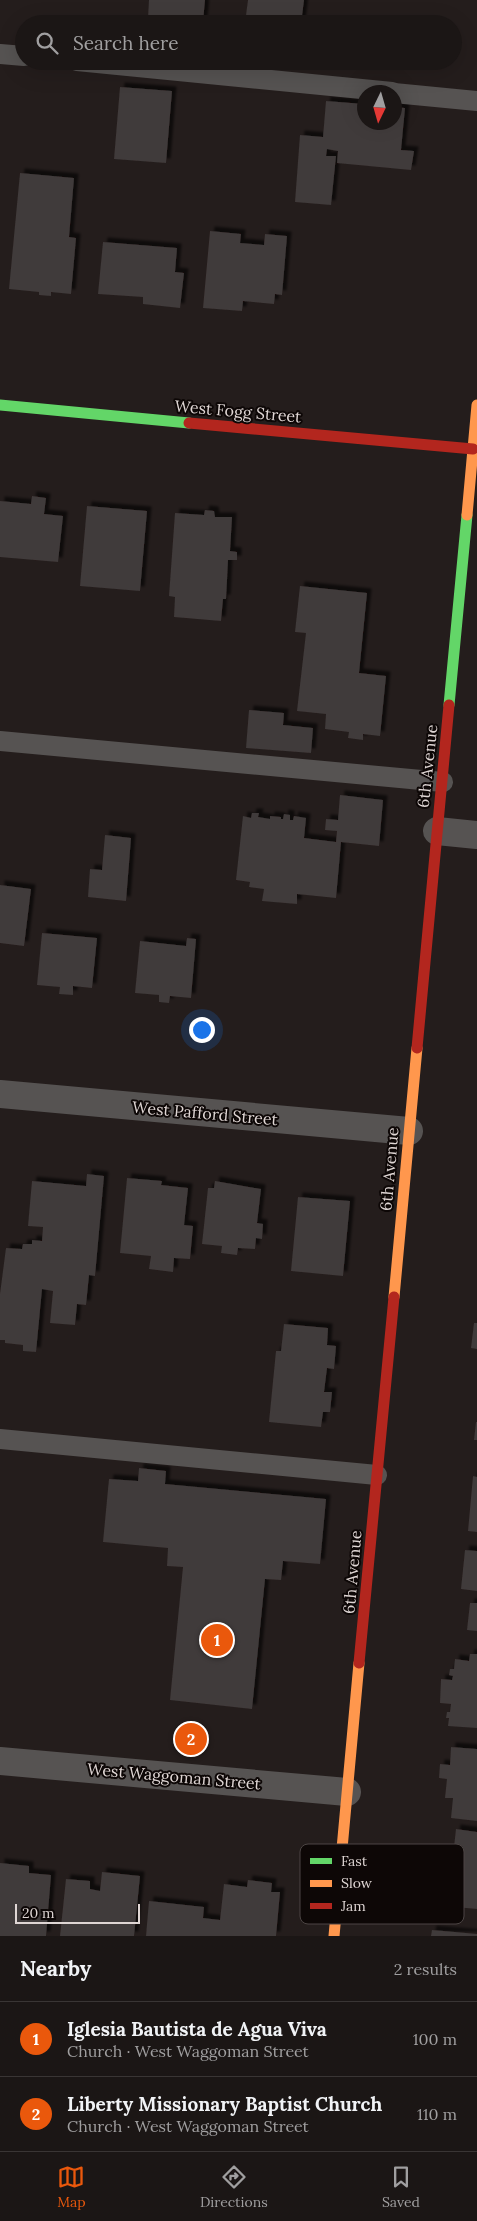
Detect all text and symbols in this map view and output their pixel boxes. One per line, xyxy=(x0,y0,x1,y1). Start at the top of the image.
search box xyxy=(15,15,462,70)
icon: search xyxy=(33,29,61,57)
text: Search here xyxy=(73,31,179,55)
north arrow xyxy=(357,85,402,130)
street label: West Fogg Street xyxy=(174,396,303,427)
street label: 6th Avenue xyxy=(413,723,441,809)
your location xyxy=(189,1017,215,1043)
street label: West Pafford Street xyxy=(131,1097,279,1129)
street label: 6th Avenue xyxy=(375,1126,403,1211)
street label: 6th Avenue xyxy=(338,1529,366,1614)
pin: 1 xyxy=(201,1621,233,1659)
pin: 2 xyxy=(175,1720,207,1758)
street label: West Waggoman Street xyxy=(86,1758,262,1794)
legend xyxy=(300,1844,464,1924)
text: Fast xyxy=(341,1852,368,1870)
text: Slow xyxy=(341,1874,373,1892)
text: Jam xyxy=(340,1897,366,1915)
scale bar xyxy=(15,1901,140,1924)
text: 20 m xyxy=(22,1904,54,1922)
text: Nearby xyxy=(20,1955,91,1982)
text: 2 results xyxy=(394,1959,457,1979)
text: Iglesia Bautista de Agua Viva xyxy=(67,2017,327,2041)
text: 1 xyxy=(33,2029,39,2049)
text: 100 m xyxy=(413,2029,457,2049)
text: Church · West Waggoman Street xyxy=(67,2041,309,2061)
text: Liberty Missionary Baptist Church xyxy=(67,2092,382,2116)
text: 2 xyxy=(32,2104,40,2124)
text: 110 m xyxy=(417,2104,457,2124)
text: Church · West Waggoman Street xyxy=(67,2116,309,2136)
tab: Map xyxy=(57,2163,86,2211)
tab: Directions xyxy=(200,2163,268,2211)
tab: Saved xyxy=(382,2163,420,2211)

